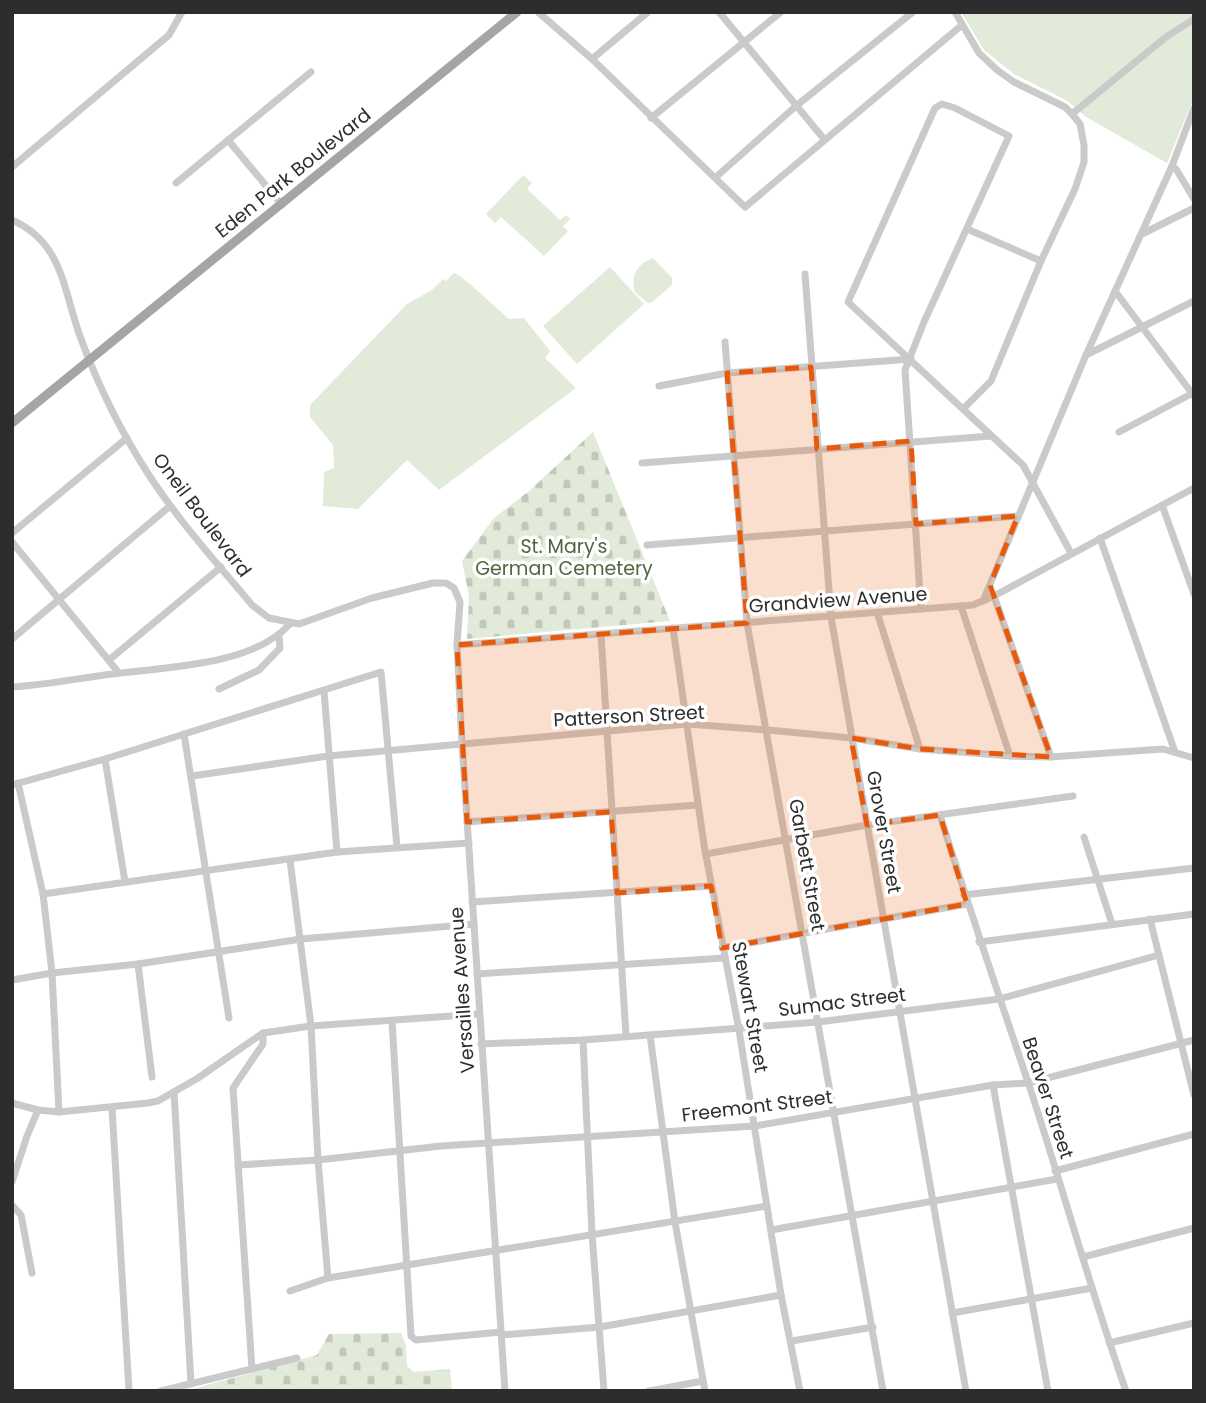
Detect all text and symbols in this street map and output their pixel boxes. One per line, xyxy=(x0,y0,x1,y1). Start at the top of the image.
street label: Eden Park Boulevard xyxy=(209,102,377,244)
street label: Oneil Boulevard xyxy=(146,447,258,583)
park label: St. Mary's German Cemetery xyxy=(475,533,653,582)
street label: Grandview Avenue xyxy=(748,580,928,620)
street label: Patterson Street xyxy=(553,699,705,733)
street label: Grover Street xyxy=(860,768,908,896)
street label: Garbett Street xyxy=(782,797,832,933)
street label: Versailles Avenue xyxy=(443,906,481,1074)
street label: Stewart Street xyxy=(725,939,775,1075)
street label: Sumac Street xyxy=(777,981,907,1023)
street label: Beaver Street xyxy=(1016,1034,1080,1162)
street label: Freemont Street xyxy=(680,1083,834,1129)

